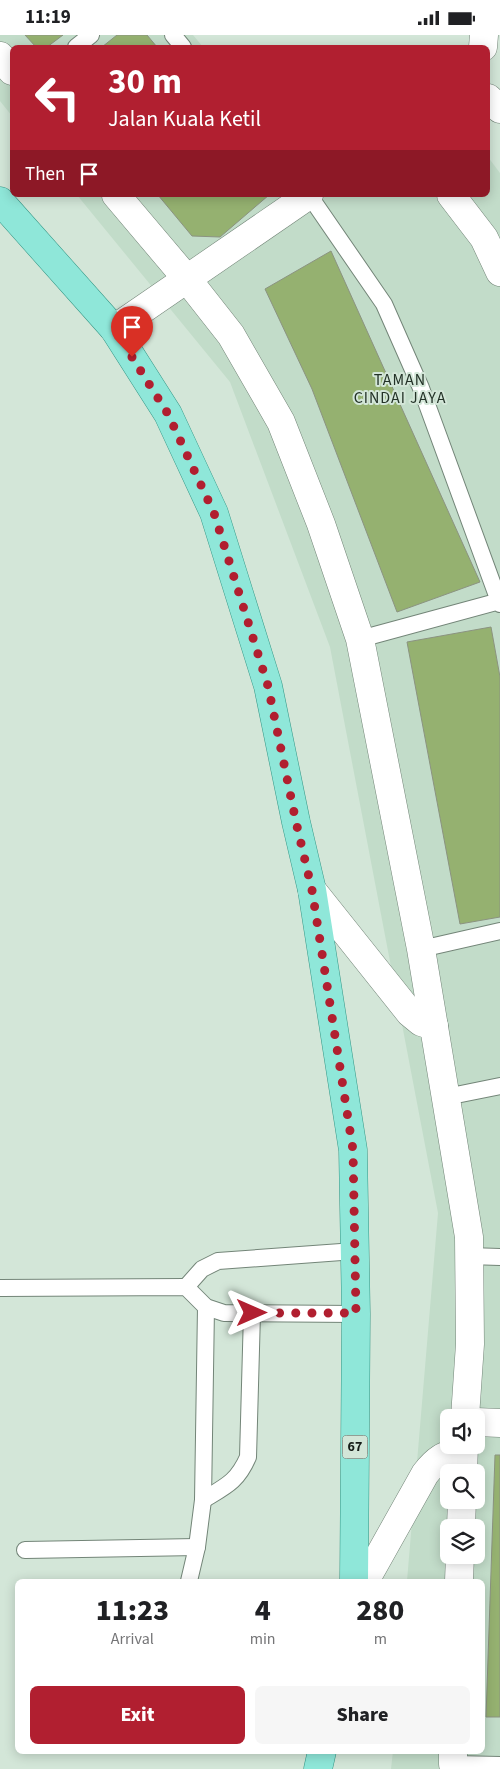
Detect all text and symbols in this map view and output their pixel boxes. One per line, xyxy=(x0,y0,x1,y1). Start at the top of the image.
text: 11:19 xyxy=(25,4,71,31)
text: 30 m xyxy=(108,57,182,107)
icon: left xyxy=(25,65,90,130)
text: Jalan Kuala Ketil xyxy=(108,103,261,135)
icon: arrive xyxy=(75,160,103,188)
text: Then xyxy=(25,161,65,188)
pin xyxy=(111,306,153,357)
icon: arrive xyxy=(118,313,146,341)
district label: TAMAN CINDAI JAYA xyxy=(354,369,446,409)
position arrow xyxy=(225,1286,277,1338)
map controls xyxy=(440,1409,485,1564)
button: sound xyxy=(440,1409,485,1454)
road number: 67 xyxy=(342,1435,368,1459)
button: search xyxy=(440,1464,485,1509)
button: layers xyxy=(440,1519,485,1564)
text: 11:23 xyxy=(96,1589,169,1632)
text: 4 xyxy=(255,1589,271,1632)
text: 280 xyxy=(356,1589,404,1632)
text: Arrival xyxy=(111,1628,154,1650)
text: min xyxy=(250,1628,276,1650)
text: m xyxy=(374,1628,387,1650)
button: Exit xyxy=(30,1686,245,1744)
button: Share xyxy=(255,1686,470,1744)

